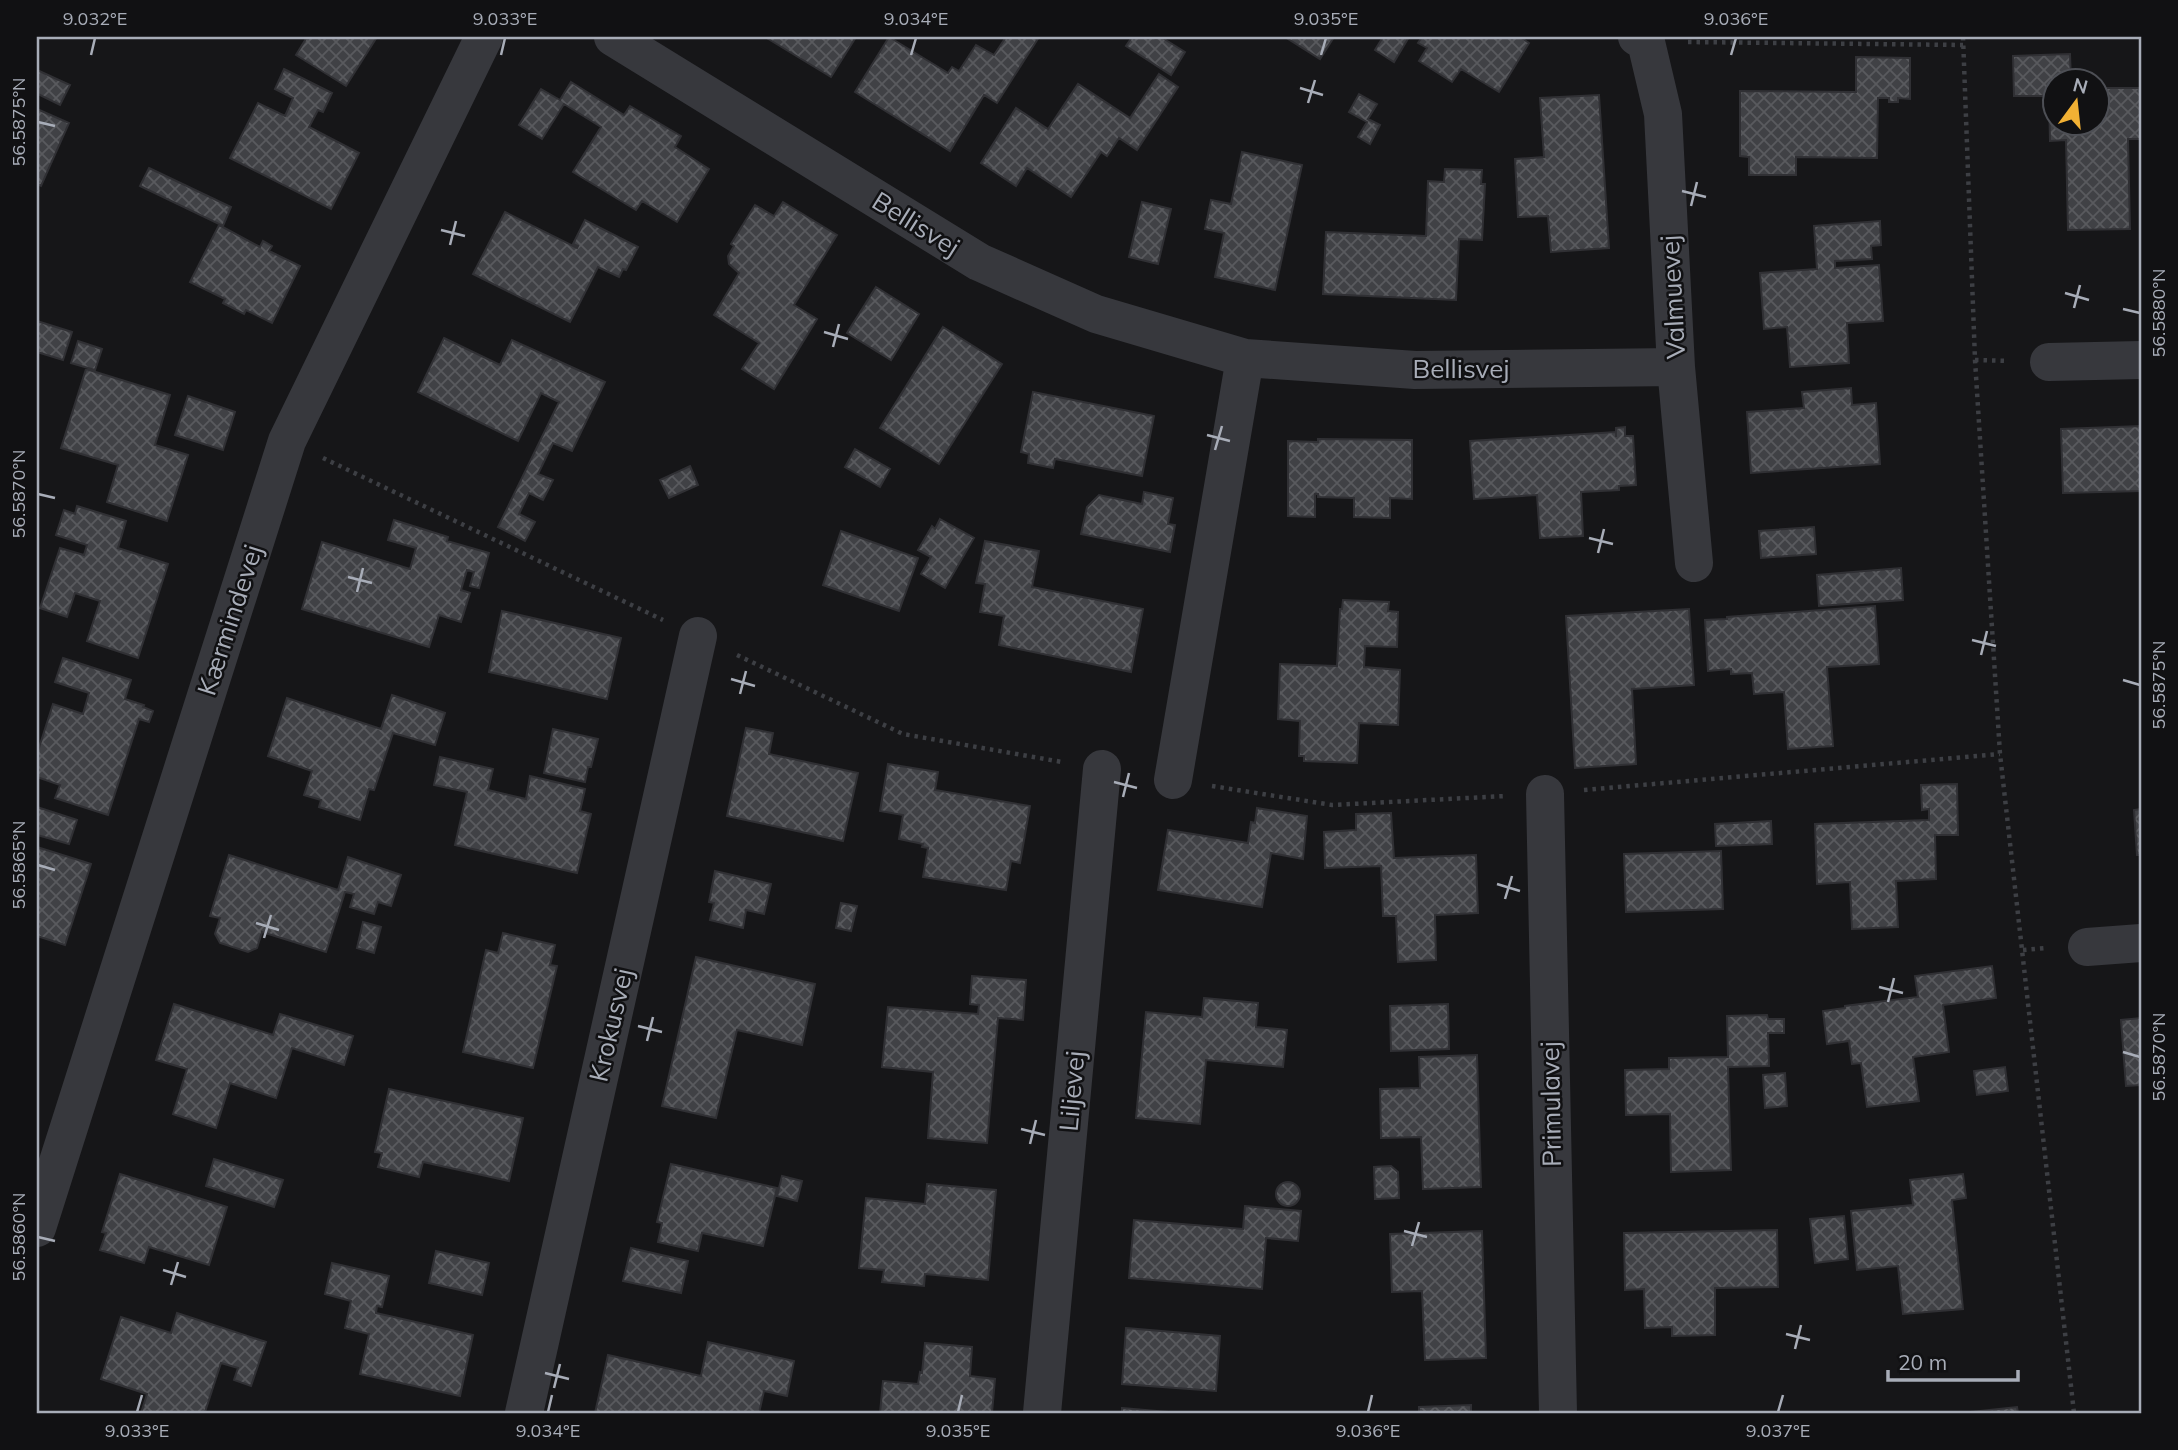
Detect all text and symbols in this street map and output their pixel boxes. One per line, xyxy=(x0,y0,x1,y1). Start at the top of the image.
text: 9.032°E xyxy=(63,7,127,30)
text: 9.033°E xyxy=(473,7,537,30)
text: 9.034°E xyxy=(884,7,948,30)
text: 9.035°E xyxy=(1294,7,1358,30)
text: 9.036°E xyxy=(1704,7,1768,30)
north arrow xyxy=(2042,66,2112,136)
text: N xyxy=(2070,72,2090,99)
text: 56.5875°N xyxy=(7,77,30,167)
street label: Bellisvej xyxy=(866,184,966,263)
street label: Valmuevej xyxy=(1653,234,1692,360)
text: 56.5880°N xyxy=(2147,268,2170,358)
street label: Bellisvej xyxy=(1413,352,1509,385)
text: 56.5870°N xyxy=(7,449,30,539)
street label: Kærmindevej xyxy=(190,540,269,699)
text: 56.5875°N xyxy=(2147,640,2170,730)
text: 56.5865°N xyxy=(7,820,30,910)
street label: Krokusvej xyxy=(581,965,640,1085)
text: 56.5870°N xyxy=(2147,1012,2170,1102)
street label: Primulavej xyxy=(1533,1041,1568,1167)
street label: Liljevej xyxy=(1052,1049,1091,1133)
text: 56.5860°N xyxy=(7,1192,30,1282)
scale bar xyxy=(1888,1338,2017,1382)
text: 20 m xyxy=(1898,1349,1947,1375)
text: 9.033°E xyxy=(105,1419,169,1442)
text: 9.034°E xyxy=(516,1419,580,1442)
text: 9.035°E xyxy=(926,1419,990,1442)
text: 9.036°E xyxy=(1336,1419,1400,1442)
text: 9.037°E xyxy=(1746,1419,1810,1442)

